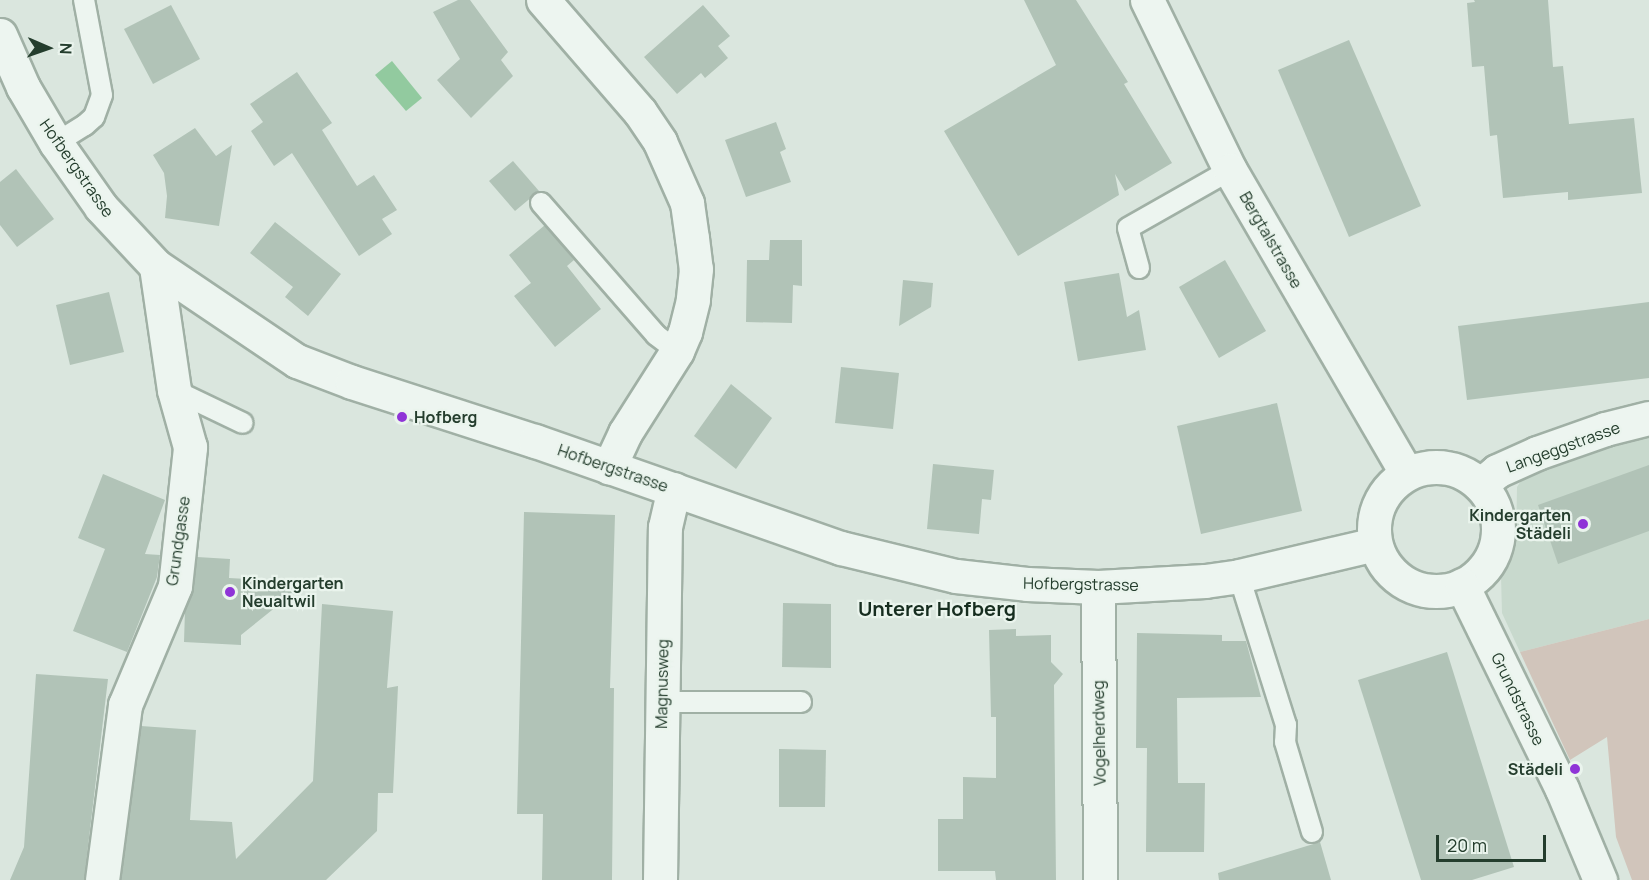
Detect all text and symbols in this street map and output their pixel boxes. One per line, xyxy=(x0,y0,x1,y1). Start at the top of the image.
north arrow xyxy=(18,18,78,78)
text: N xyxy=(55,42,77,55)
street label: Hofbergstrasse xyxy=(36,115,118,221)
street label: Bergtalstrasse xyxy=(1236,188,1306,292)
place label: Hofberg xyxy=(414,407,477,427)
marker: Hofberg xyxy=(395,410,409,424)
street label: Langeggstrasse xyxy=(1504,418,1622,476)
street label: Hofbergstrasse xyxy=(555,440,671,496)
street label: Grundgasse xyxy=(162,495,194,587)
place label: Kindergarten Städeli xyxy=(1469,505,1571,543)
marker: Kindergarten Städeli xyxy=(1576,517,1590,531)
place label: Kindergarten Neualtwil xyxy=(242,573,344,611)
street label: Hofbergstrasse xyxy=(1023,573,1139,595)
marker: Kindergarten Neualtwil xyxy=(223,585,237,599)
district label: Unterer Hofberg xyxy=(858,596,1016,620)
street label: Magnusweg xyxy=(652,639,672,729)
street label: Grundstrasse xyxy=(1487,650,1549,748)
street label: Vogelherdweg xyxy=(1088,680,1110,786)
place label: Städeli xyxy=(1508,759,1563,779)
marker: Städeli xyxy=(1568,762,1582,776)
scale bar xyxy=(1439,823,1548,861)
text: 20 m xyxy=(1447,833,1487,857)

